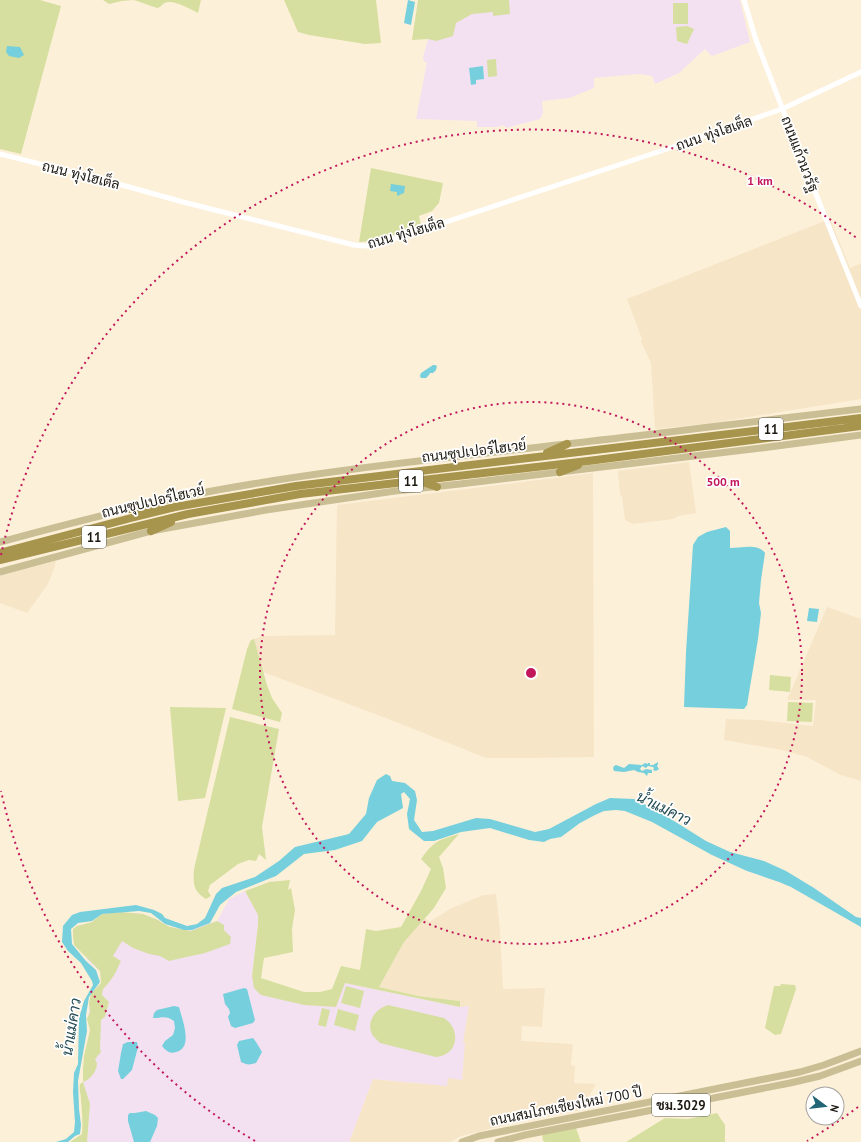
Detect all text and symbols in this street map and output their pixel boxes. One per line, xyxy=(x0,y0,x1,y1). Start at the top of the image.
street label: ถนน ทุ่งโฮเต็ล xyxy=(674,112,755,155)
street label: ถนนแก้วนวรัฐ xyxy=(777,114,823,194)
street label: ถนน ทุ่งโฮเต็ล xyxy=(40,157,122,194)
text: 1 km xyxy=(747,173,773,188)
street label: ถนน ทุ่งโฮเต็ล xyxy=(365,213,447,254)
road number: 11 xyxy=(759,418,783,440)
street label: ถนนซุปเปอร์ไฮเวย์ xyxy=(421,436,527,467)
road number: 11 xyxy=(399,470,423,492)
text: 500 m xyxy=(706,474,740,489)
street label: ถนนซุปเปอร์ไฮเวย์ xyxy=(100,480,206,523)
road number: 11 xyxy=(82,526,106,548)
centre of rings xyxy=(524,666,538,680)
water label: น้ำแม่คาว xyxy=(633,784,696,830)
water label: น้ำแม่คาว xyxy=(54,996,85,1057)
street label: ถนนสมโภชเชียงใหม่ 700 ปี xyxy=(488,1082,644,1130)
north arrow xyxy=(805,1086,845,1126)
road number: ชม.3029 xyxy=(652,1094,710,1116)
text: N xyxy=(827,1103,842,1114)

